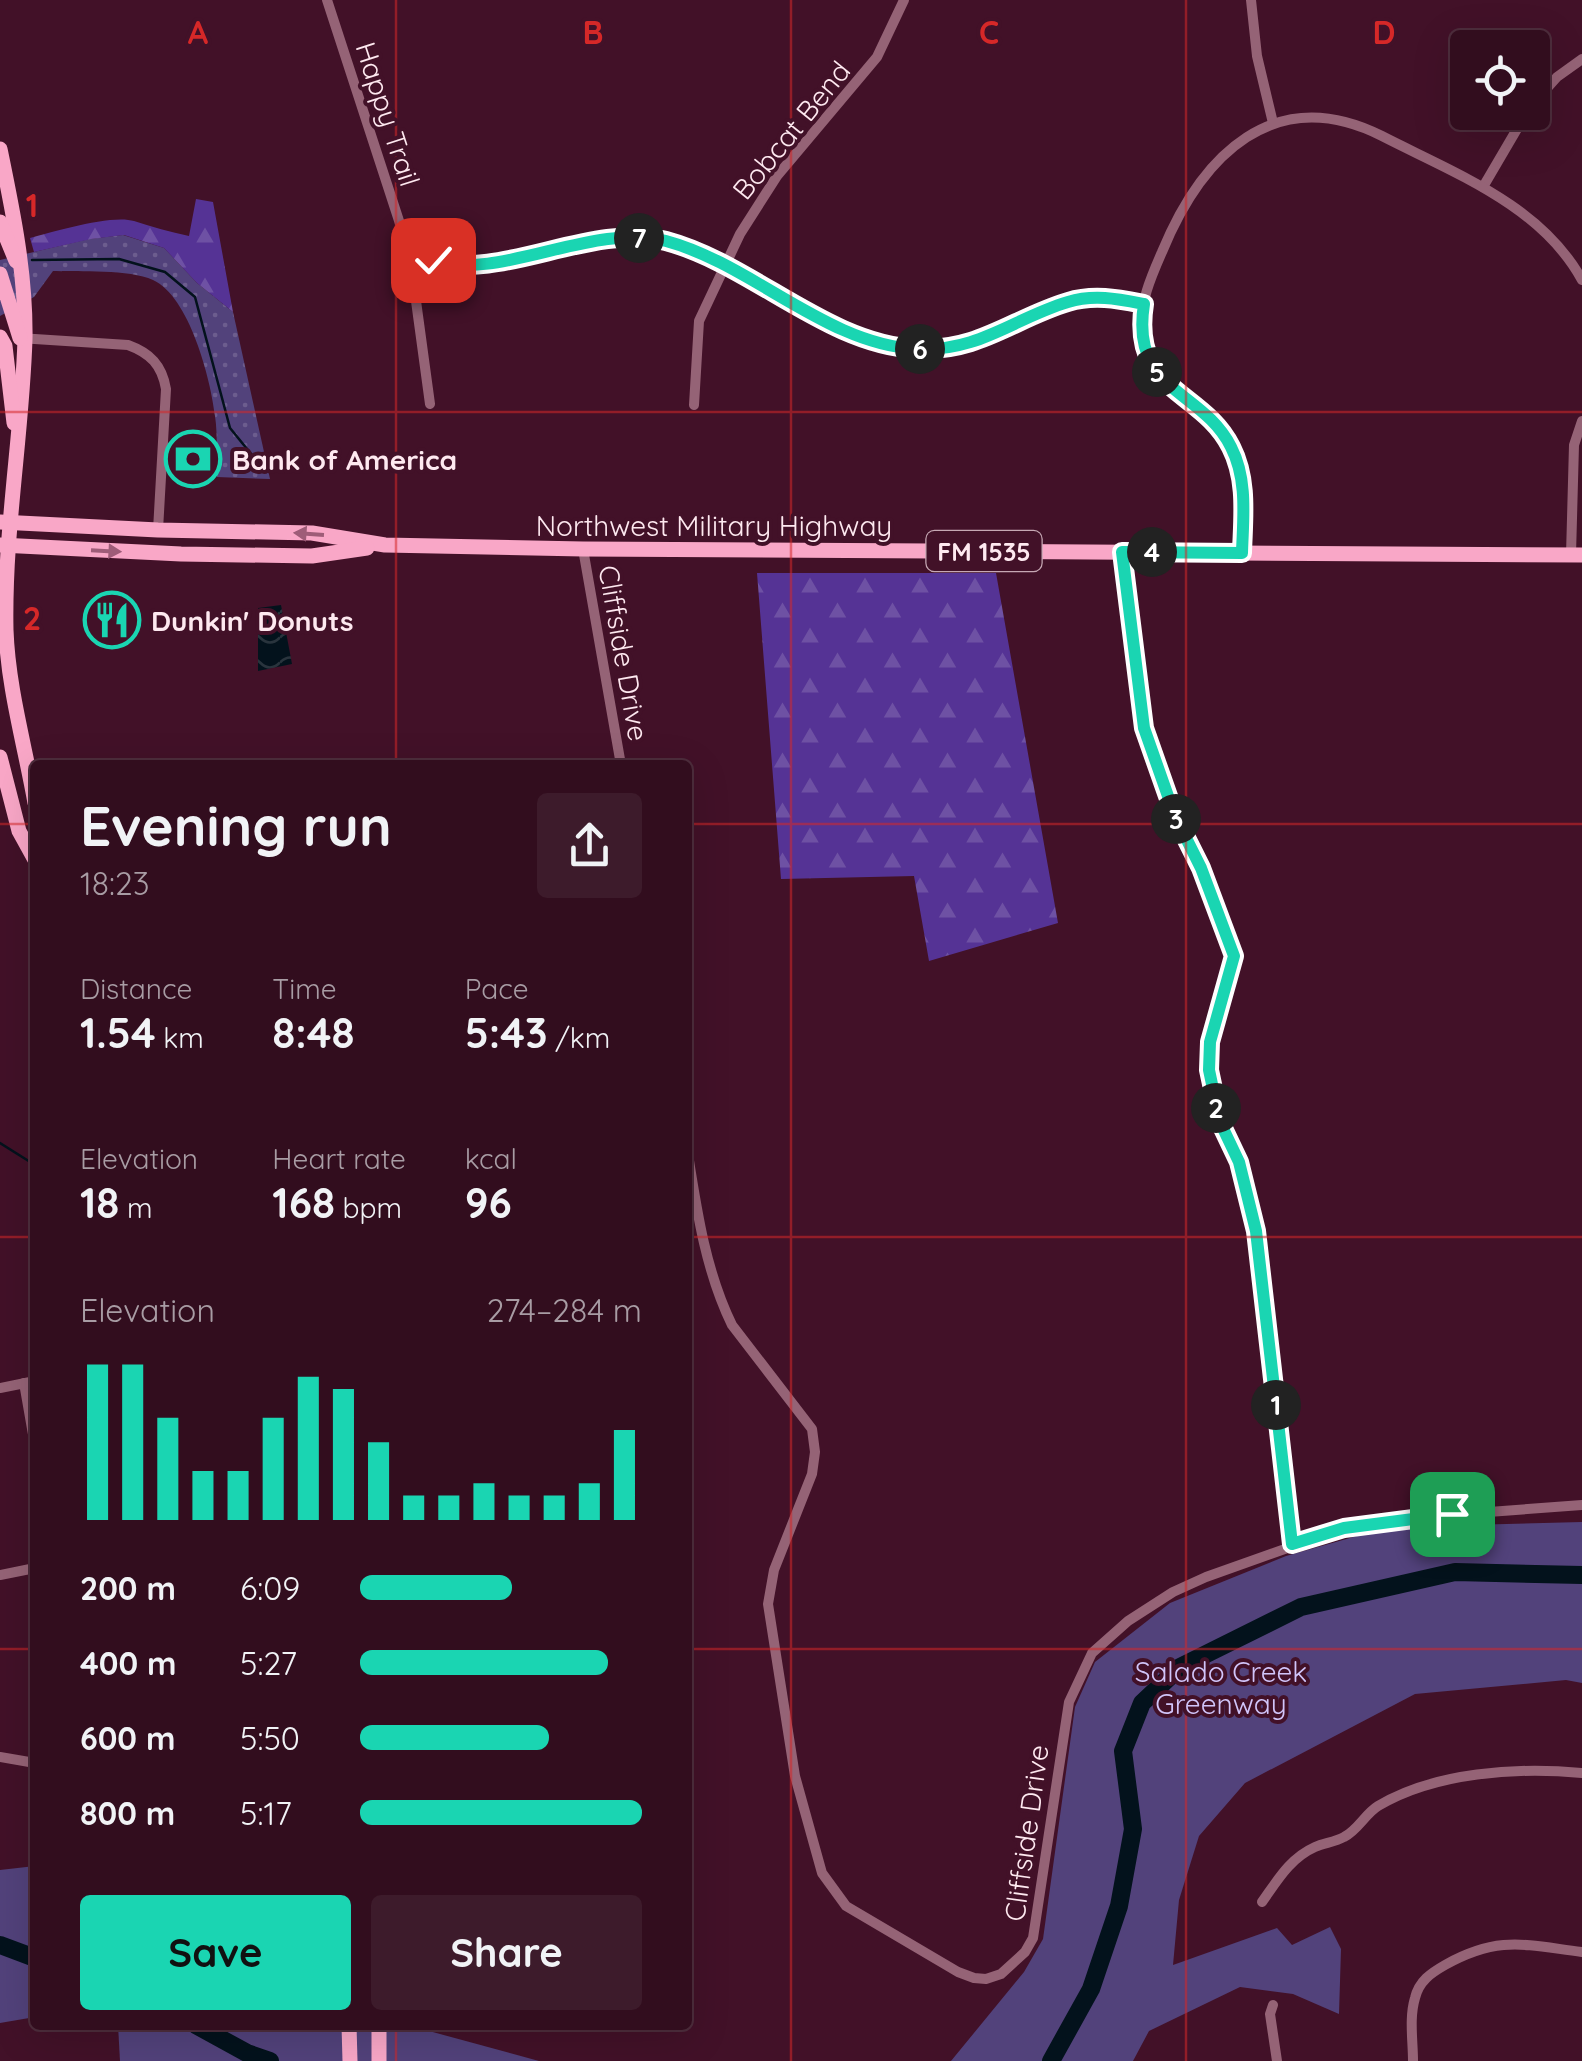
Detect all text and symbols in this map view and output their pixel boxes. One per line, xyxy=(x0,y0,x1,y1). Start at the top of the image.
text: A xyxy=(188,12,209,52)
text: B xyxy=(583,12,603,52)
text: C xyxy=(979,12,999,52)
text: D xyxy=(1373,12,1395,52)
map controls xyxy=(1450,30,1550,130)
button: locate xyxy=(1450,30,1550,130)
street label: Happy Trail xyxy=(348,37,428,191)
street label: Bobcat Bend xyxy=(725,54,857,206)
text: 1 xyxy=(26,185,38,225)
pin: 7 xyxy=(614,213,664,263)
pin xyxy=(391,218,476,303)
text: 7 xyxy=(631,220,647,255)
icon: check xyxy=(406,233,461,288)
pin: 6 xyxy=(895,324,945,374)
text: 6 xyxy=(912,331,928,366)
pin: 5 xyxy=(1132,347,1182,397)
text: 5 xyxy=(1149,354,1165,389)
bank icon: Bank of America xyxy=(163,429,223,489)
place label: Bank of America xyxy=(232,442,457,477)
street label: Northwest Military Highway xyxy=(536,508,892,543)
one-way arrow xyxy=(293,526,325,542)
pin: 4 xyxy=(1127,527,1177,577)
road number: FM 1535 xyxy=(926,531,1042,571)
text: 4 xyxy=(1144,534,1160,569)
one-way arrow xyxy=(91,543,123,559)
street label: Cliffside Drive xyxy=(591,562,657,744)
restaurant icon: Dunkin' Donuts xyxy=(82,590,142,650)
text: 2 xyxy=(23,598,41,638)
place label: Dunkin' Donuts xyxy=(151,603,354,638)
text: Evening run xyxy=(80,791,392,860)
button: share xyxy=(537,793,642,898)
pin: 3 xyxy=(1151,794,1201,844)
text: 3 xyxy=(1168,801,1184,836)
text: 18:23 xyxy=(80,863,150,903)
text: Distance xyxy=(80,971,192,1006)
text: Time xyxy=(272,971,337,1006)
text: Pace xyxy=(465,971,529,1006)
text: 1.54 xyxy=(80,1006,156,1059)
text: 8:48 xyxy=(272,1006,355,1059)
text: 5:43 xyxy=(465,1006,548,1059)
text: km xyxy=(156,1020,204,1055)
text: /km xyxy=(548,1020,610,1055)
pin: 2 xyxy=(1191,1083,1241,1133)
text: 2 xyxy=(1208,1090,1224,1125)
text: Elevation xyxy=(80,1141,198,1176)
text: Heart rate xyxy=(272,1141,406,1176)
text: kcal xyxy=(465,1141,517,1176)
text: 18 xyxy=(80,1176,119,1229)
text: 168 xyxy=(272,1176,335,1229)
text: 96 xyxy=(465,1176,512,1229)
text: m xyxy=(119,1190,153,1225)
text: bpm xyxy=(335,1190,402,1225)
text: Elevation xyxy=(80,1290,215,1330)
text: 274–284 m xyxy=(487,1290,642,1330)
pin: 1 xyxy=(1251,1380,1301,1430)
text: 1 xyxy=(1271,1387,1281,1422)
pin xyxy=(1410,1472,1495,1557)
icon: arrive xyxy=(1425,1487,1480,1542)
text: 200 m xyxy=(80,1568,176,1608)
text: 6:09 xyxy=(240,1568,300,1608)
text: 400 m xyxy=(80,1643,177,1683)
text: 5:27 xyxy=(240,1643,297,1683)
park label: Salado Creek Greenway xyxy=(1135,1654,1307,1721)
text: 600 m xyxy=(80,1718,175,1758)
text: 5:50 xyxy=(240,1718,300,1758)
street label: Cliffside Drive xyxy=(996,1743,1056,1923)
text: 800 m xyxy=(80,1793,175,1833)
text: 5:17 xyxy=(240,1793,292,1833)
button: Save xyxy=(80,1895,351,2010)
button: Share xyxy=(371,1895,642,2010)

